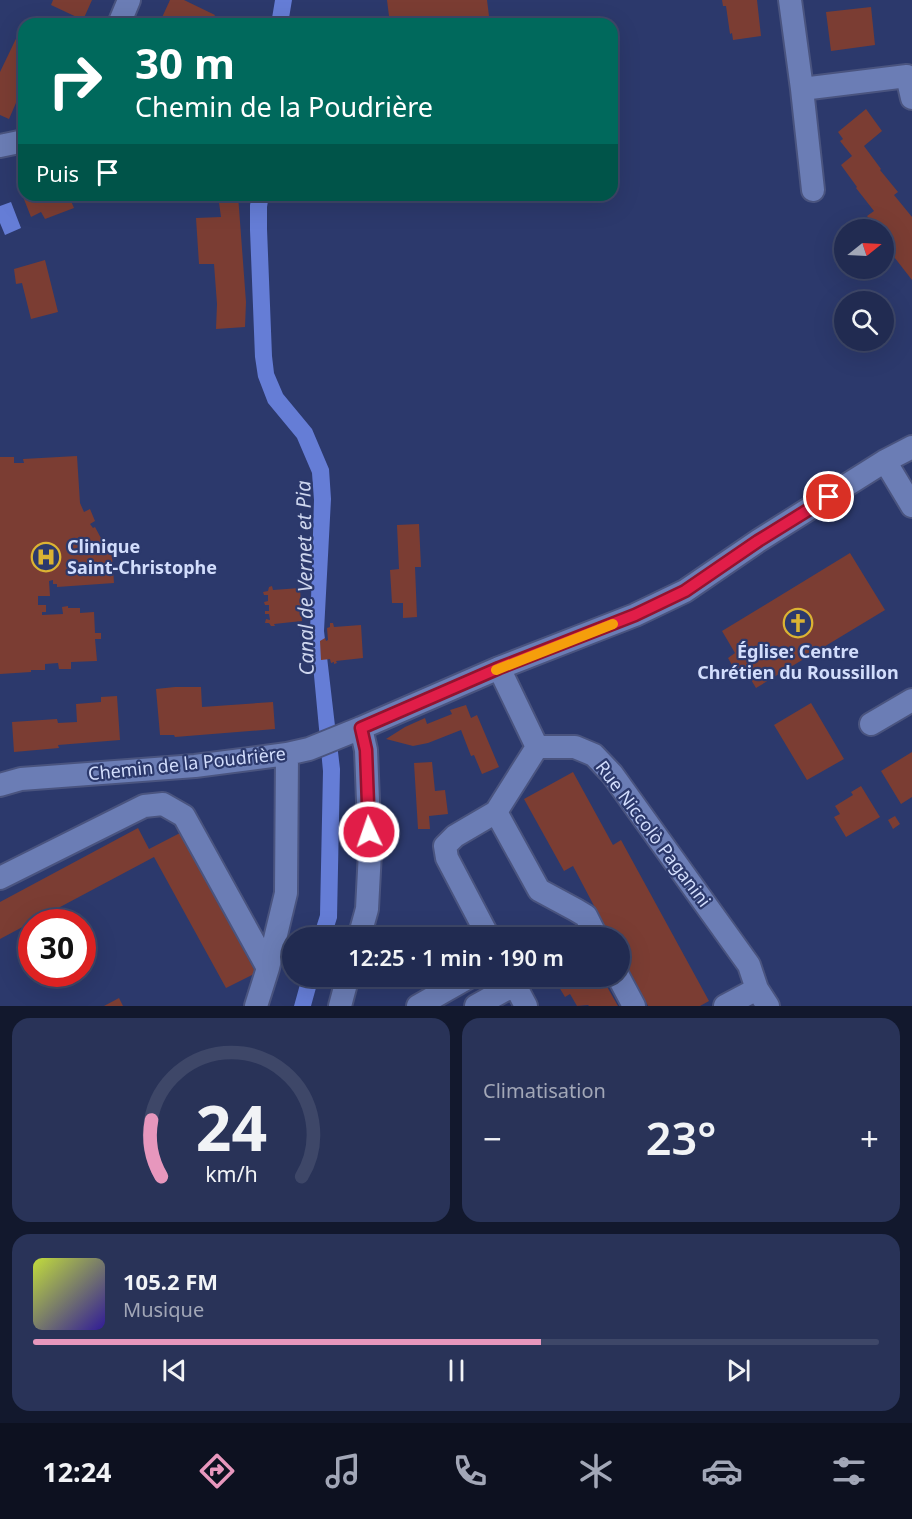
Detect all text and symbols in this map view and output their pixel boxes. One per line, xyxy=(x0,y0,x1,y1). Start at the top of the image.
text: 30 m xyxy=(135,34,235,91)
icon: right xyxy=(36,42,114,120)
text: Chemin de la Poudrière xyxy=(135,88,433,125)
icon: arrive xyxy=(91,156,124,189)
text: Puis xyxy=(36,158,79,188)
north arrow xyxy=(834,219,894,279)
map controls xyxy=(834,219,894,351)
button: search xyxy=(834,291,894,351)
pin xyxy=(803,471,854,522)
water label: Canal de Vernet et Pia xyxy=(289,480,320,676)
icon: arrive xyxy=(812,480,845,513)
place label: Clinique Saint-Christophe xyxy=(67,534,217,579)
hospital icon: Clinique Saint-Christophe xyxy=(30,541,62,573)
church icon: Église: Centre Chrétien du Roussillon xyxy=(782,607,814,639)
place label: Église: Centre Chrétien du Roussillon xyxy=(697,639,899,684)
street label: Chemin de la Poudrière xyxy=(87,741,287,785)
street label: Rue Niccolò Paganini xyxy=(591,755,717,912)
position arrow xyxy=(337,800,401,864)
speed limit sign: 30 xyxy=(18,909,96,987)
text: 12:25 · 1 min · 190 m xyxy=(348,942,564,972)
text: Climatisation xyxy=(483,1077,606,1104)
text: 24 xyxy=(195,1084,267,1169)
text: 23° xyxy=(646,1107,716,1168)
text: − xyxy=(483,1116,502,1161)
text: + xyxy=(860,1116,879,1161)
text: km/h xyxy=(205,1159,257,1188)
text: 105.2 FM xyxy=(123,1266,218,1296)
text: Musique xyxy=(123,1296,204,1323)
icon: previous xyxy=(158,1354,191,1387)
icon: pause xyxy=(440,1354,473,1387)
icon: next xyxy=(722,1354,755,1387)
icon: directions xyxy=(196,1450,238,1492)
icon: music xyxy=(322,1450,364,1492)
icon: phone xyxy=(449,1450,491,1492)
icon: climate xyxy=(575,1450,617,1492)
icon: car xyxy=(701,1450,743,1492)
icon: filters xyxy=(828,1450,870,1492)
text: 12:24 xyxy=(42,1453,112,1490)

